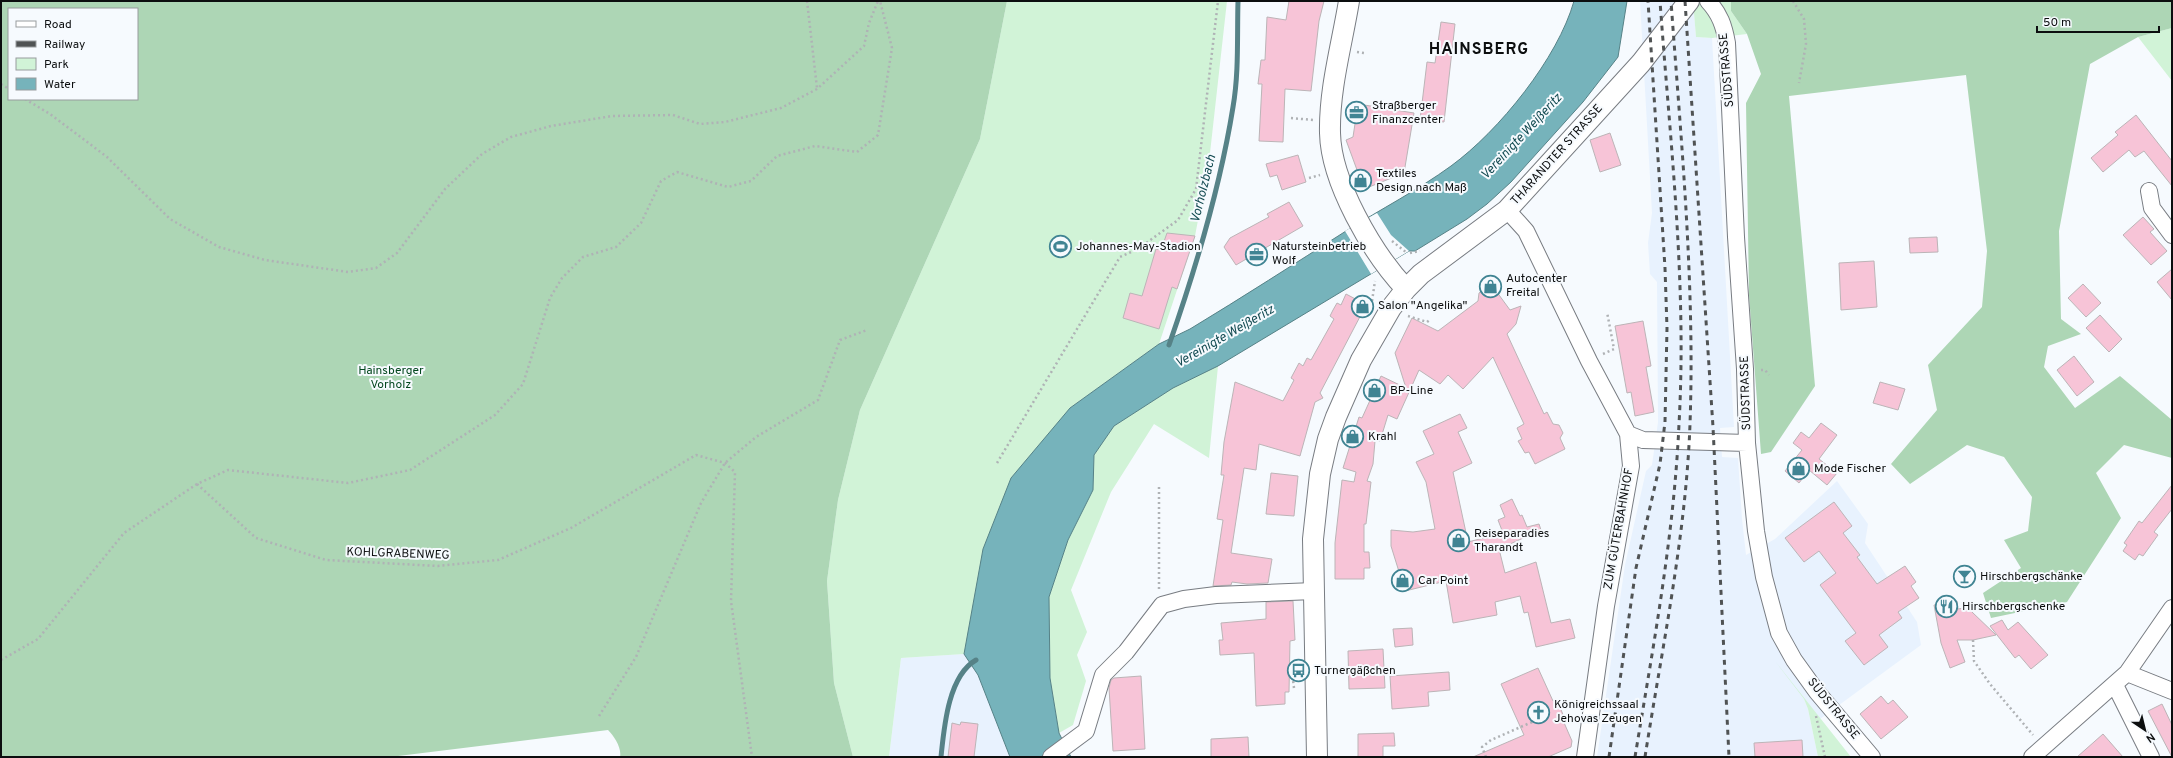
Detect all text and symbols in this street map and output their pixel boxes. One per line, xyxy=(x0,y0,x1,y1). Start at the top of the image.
legend xyxy=(8,8,138,100)
scale bar xyxy=(2037,8,2159,34)
text: 50 m xyxy=(2043,15,2071,31)
text: Road xyxy=(44,17,72,33)
street label: SÜDSTRASSE xyxy=(1716,32,1738,108)
text: Railway xyxy=(44,37,85,53)
district label: HAINSBERG xyxy=(1429,40,1529,60)
text: Park xyxy=(44,57,69,73)
text: Water xyxy=(44,77,76,93)
water label: Vereinigte Weißeritz xyxy=(1478,90,1566,183)
place label: Straßberger Finanzcenter xyxy=(1372,98,1443,128)
office icon: Straßberger Finanzcenter xyxy=(1343,100,1369,126)
street label: THARANDTER STRASSE xyxy=(1507,101,1607,209)
water label: Vorholzbach xyxy=(1188,153,1220,225)
place label: Textiles Design nach Maß xyxy=(1376,166,1467,196)
shop icon: Textiles Design nach Maß xyxy=(1348,168,1374,194)
sports icon: Johannes-May-Stadion xyxy=(1048,234,1074,260)
place label: Johannes-May-Stadion xyxy=(1076,239,1201,255)
place label: Natursteinbetrieb Wolf xyxy=(1272,239,1367,269)
office icon: Natursteinbetrieb Wolf xyxy=(1244,241,1270,267)
place label: Autocenter Freital xyxy=(1506,271,1567,301)
shop icon: Autocenter Freital xyxy=(1477,273,1503,299)
shop icon: Salon "Angelika" xyxy=(1350,293,1376,319)
place label: Salon "Angelika" xyxy=(1378,298,1468,314)
water label: Vereinigte Weißeritz xyxy=(1173,302,1278,372)
street label: SÜDSTRASSE xyxy=(1737,355,1755,431)
park label: Hainsberger Vorholz xyxy=(358,363,424,393)
shop icon: BP-Line xyxy=(1361,378,1387,404)
place label: BP-Line xyxy=(1390,383,1433,399)
shop icon: Krahl xyxy=(1340,424,1366,450)
place label: Krahl xyxy=(1368,429,1397,445)
shop icon: Mode Fischer xyxy=(1786,456,1812,482)
place label: Mode Fischer xyxy=(1814,461,1886,477)
street label: ZUM GÜTERBAHNHOF xyxy=(1600,467,1638,591)
place label: Reiseparadies Tharandt xyxy=(1474,526,1549,556)
shop icon: Reiseparadies Tharandt xyxy=(1445,528,1471,554)
street label: KOHLGRABENWEG xyxy=(346,544,450,564)
bar icon: Hirschbergschänke xyxy=(1952,564,1978,590)
shop icon: Car Point xyxy=(1390,568,1416,594)
place label: Hirschbergschänke xyxy=(1980,569,2083,585)
place label: Car Point xyxy=(1418,573,1468,589)
restaurant icon: Hirschbergschenke xyxy=(1933,594,1959,620)
place label: Hirschbergschenke xyxy=(1962,599,2065,615)
bus stop icon: Turnergäßchen xyxy=(1286,658,1312,684)
place label: Turnergäßchen xyxy=(1314,663,1396,679)
street label: SÜDSTRASSE xyxy=(1803,675,1863,743)
place label: Königreichssaal Jehovas Zeugen xyxy=(1554,697,1642,727)
church icon: Königreichssaal Jehovas Zeugen xyxy=(1525,699,1551,725)
north arrow xyxy=(2125,710,2165,750)
text: N xyxy=(2143,729,2157,745)

